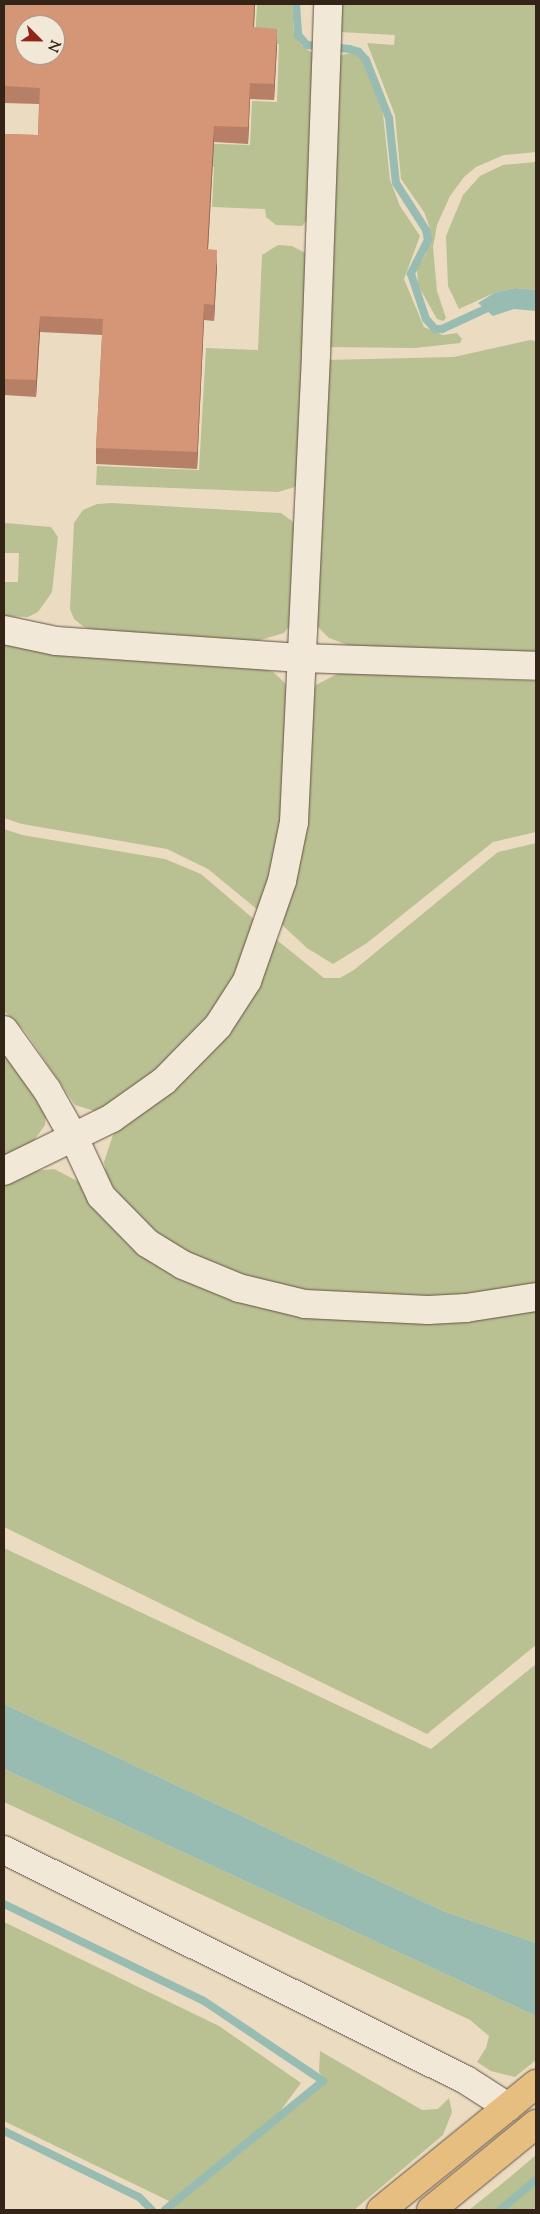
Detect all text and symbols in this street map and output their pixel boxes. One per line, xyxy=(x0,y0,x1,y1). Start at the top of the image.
north arrow xyxy=(15,15,65,65)
text: N xyxy=(41,36,64,55)

